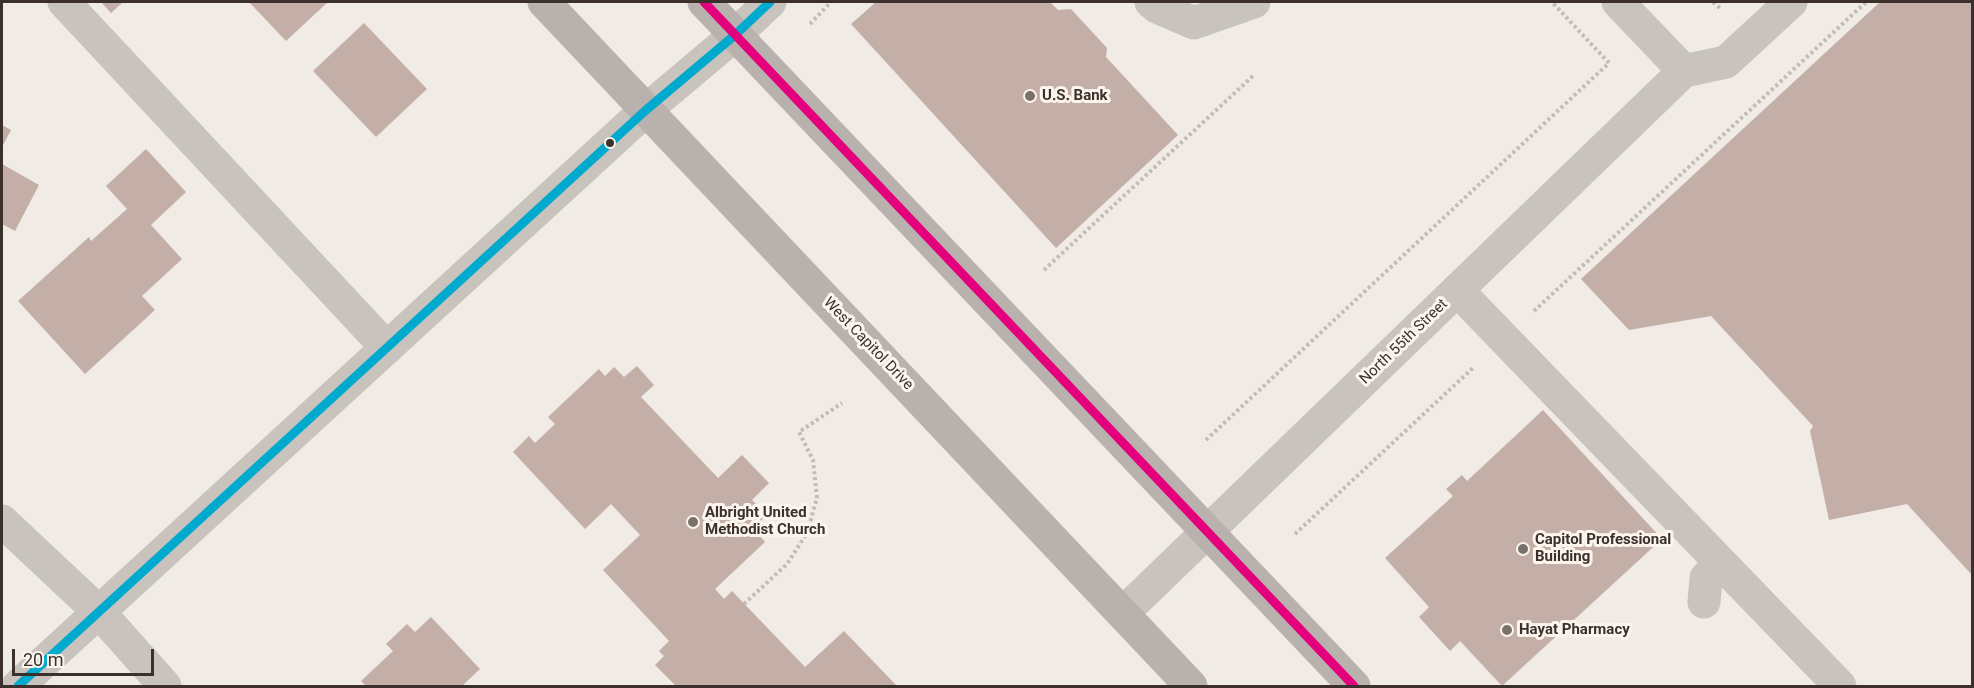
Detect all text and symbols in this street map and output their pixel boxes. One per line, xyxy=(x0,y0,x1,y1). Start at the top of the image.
place label: U.S. Bank xyxy=(1042,87,1108,105)
marker: U.S. Bank xyxy=(1023,89,1037,103)
unlabelled marker xyxy=(604,137,616,149)
street label: West Capitol Drive xyxy=(819,294,917,394)
street label: North 55th Street xyxy=(1356,296,1452,388)
place label: Albright United Methodist Church xyxy=(705,504,825,539)
marker: Albright United Methodist Church xyxy=(686,515,700,529)
place label: Capitol Professional Building xyxy=(1535,531,1671,566)
marker: Capitol Professional Building xyxy=(1516,542,1530,556)
place label: Hayat Pharmacy xyxy=(1519,621,1630,639)
marker: Hayat Pharmacy xyxy=(1500,623,1514,637)
scale bar xyxy=(15,637,158,675)
text: 20 m xyxy=(23,649,63,670)

